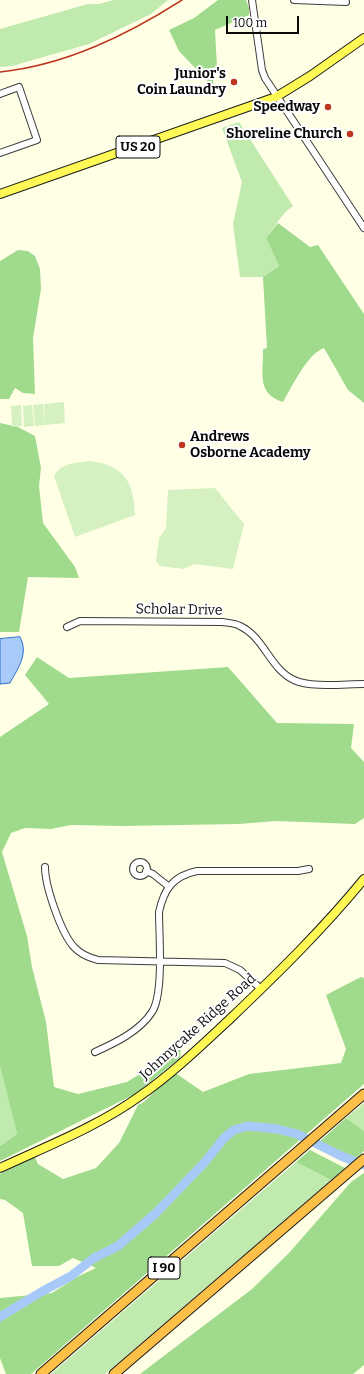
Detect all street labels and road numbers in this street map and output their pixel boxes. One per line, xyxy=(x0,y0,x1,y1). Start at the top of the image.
road number: US 20 xyxy=(116,136,160,158)
street label: Scholar Drive xyxy=(135,601,223,619)
street label: Johnnycake Ridge Road xyxy=(136,970,260,1084)
road number: I 90 xyxy=(148,1257,180,1279)

